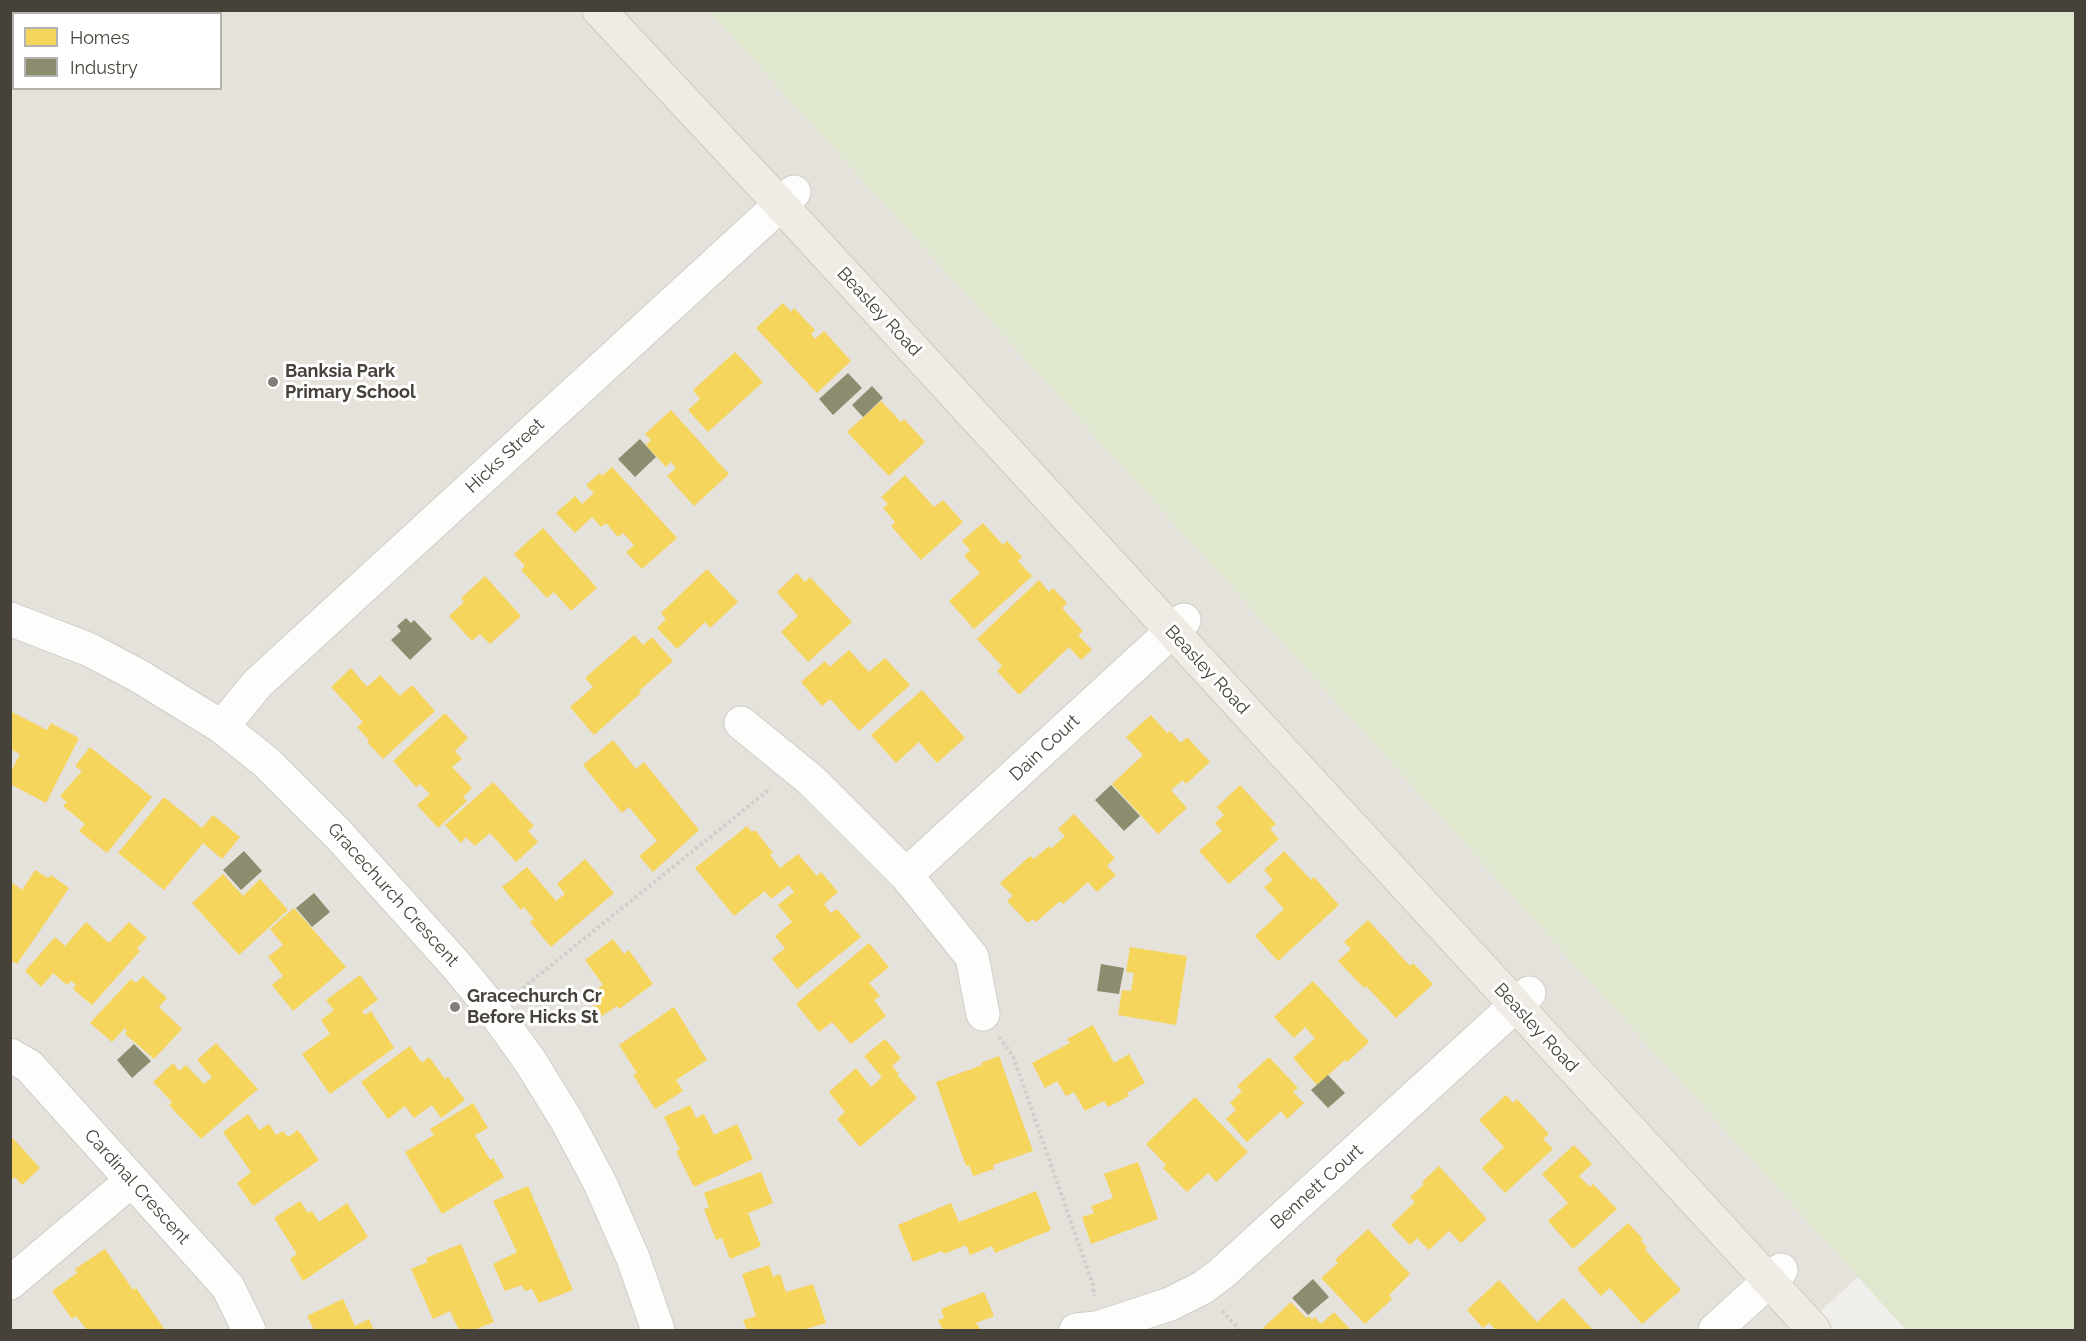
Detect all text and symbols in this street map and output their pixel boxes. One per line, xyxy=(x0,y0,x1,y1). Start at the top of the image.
legend xyxy=(12,12,222,90)
text: Homes xyxy=(70,27,130,48)
text: Industry xyxy=(70,57,138,78)
street label: Beasley Road xyxy=(832,263,926,361)
place label: Banksia Park Primary School xyxy=(285,361,416,404)
marker: Banksia Park Primary School xyxy=(266,375,280,389)
street label: Hicks Street xyxy=(461,414,549,498)
street label: Beasley Road xyxy=(1160,621,1254,719)
street label: Dain Court xyxy=(1006,710,1084,786)
street label: Gracechurch Crescent xyxy=(323,819,463,971)
street label: Beasley Road xyxy=(1489,979,1583,1077)
place label: Gracechurch Cr Before Hicks St xyxy=(467,986,602,1028)
marker: Gracechurch Cr Before Hicks St xyxy=(448,1000,462,1014)
street label: Cardinal Crescent xyxy=(80,1125,194,1249)
street label: Bennett Court xyxy=(1266,1140,1368,1234)

